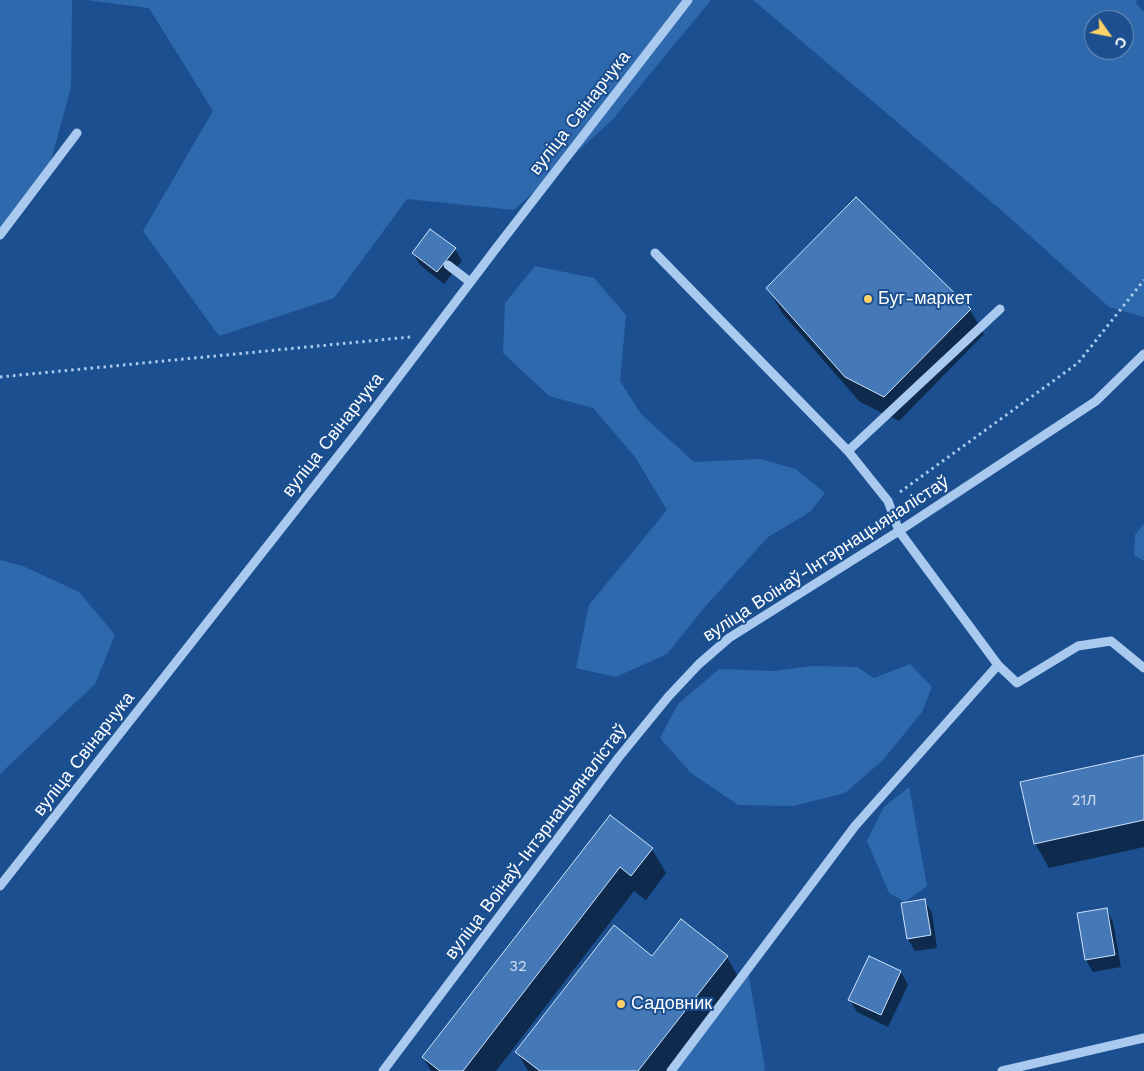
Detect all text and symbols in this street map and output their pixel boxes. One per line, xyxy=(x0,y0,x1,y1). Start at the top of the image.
north arrow xyxy=(1084,10,1134,60)
text: С xyxy=(1111,34,1130,51)
street label: вуліца Свінарчука xyxy=(525,47,635,179)
place label: Буг-маркет xyxy=(878,288,972,310)
marker: Буг-маркет xyxy=(862,293,874,305)
street label: вуліца Свінарчука xyxy=(278,369,388,501)
street label: вуліца Воінаў-Інтэрнацыяналістаў xyxy=(699,471,953,647)
street label: вуліца Свінарчука xyxy=(29,688,139,820)
street label: вуліца Воінаў-Інтэрнацыяналістаў xyxy=(440,720,632,964)
house number: 21Л xyxy=(1072,792,1096,810)
house number: 32 xyxy=(509,958,527,976)
place label: Садовник xyxy=(631,993,712,1015)
marker: Садовник xyxy=(615,998,627,1010)

